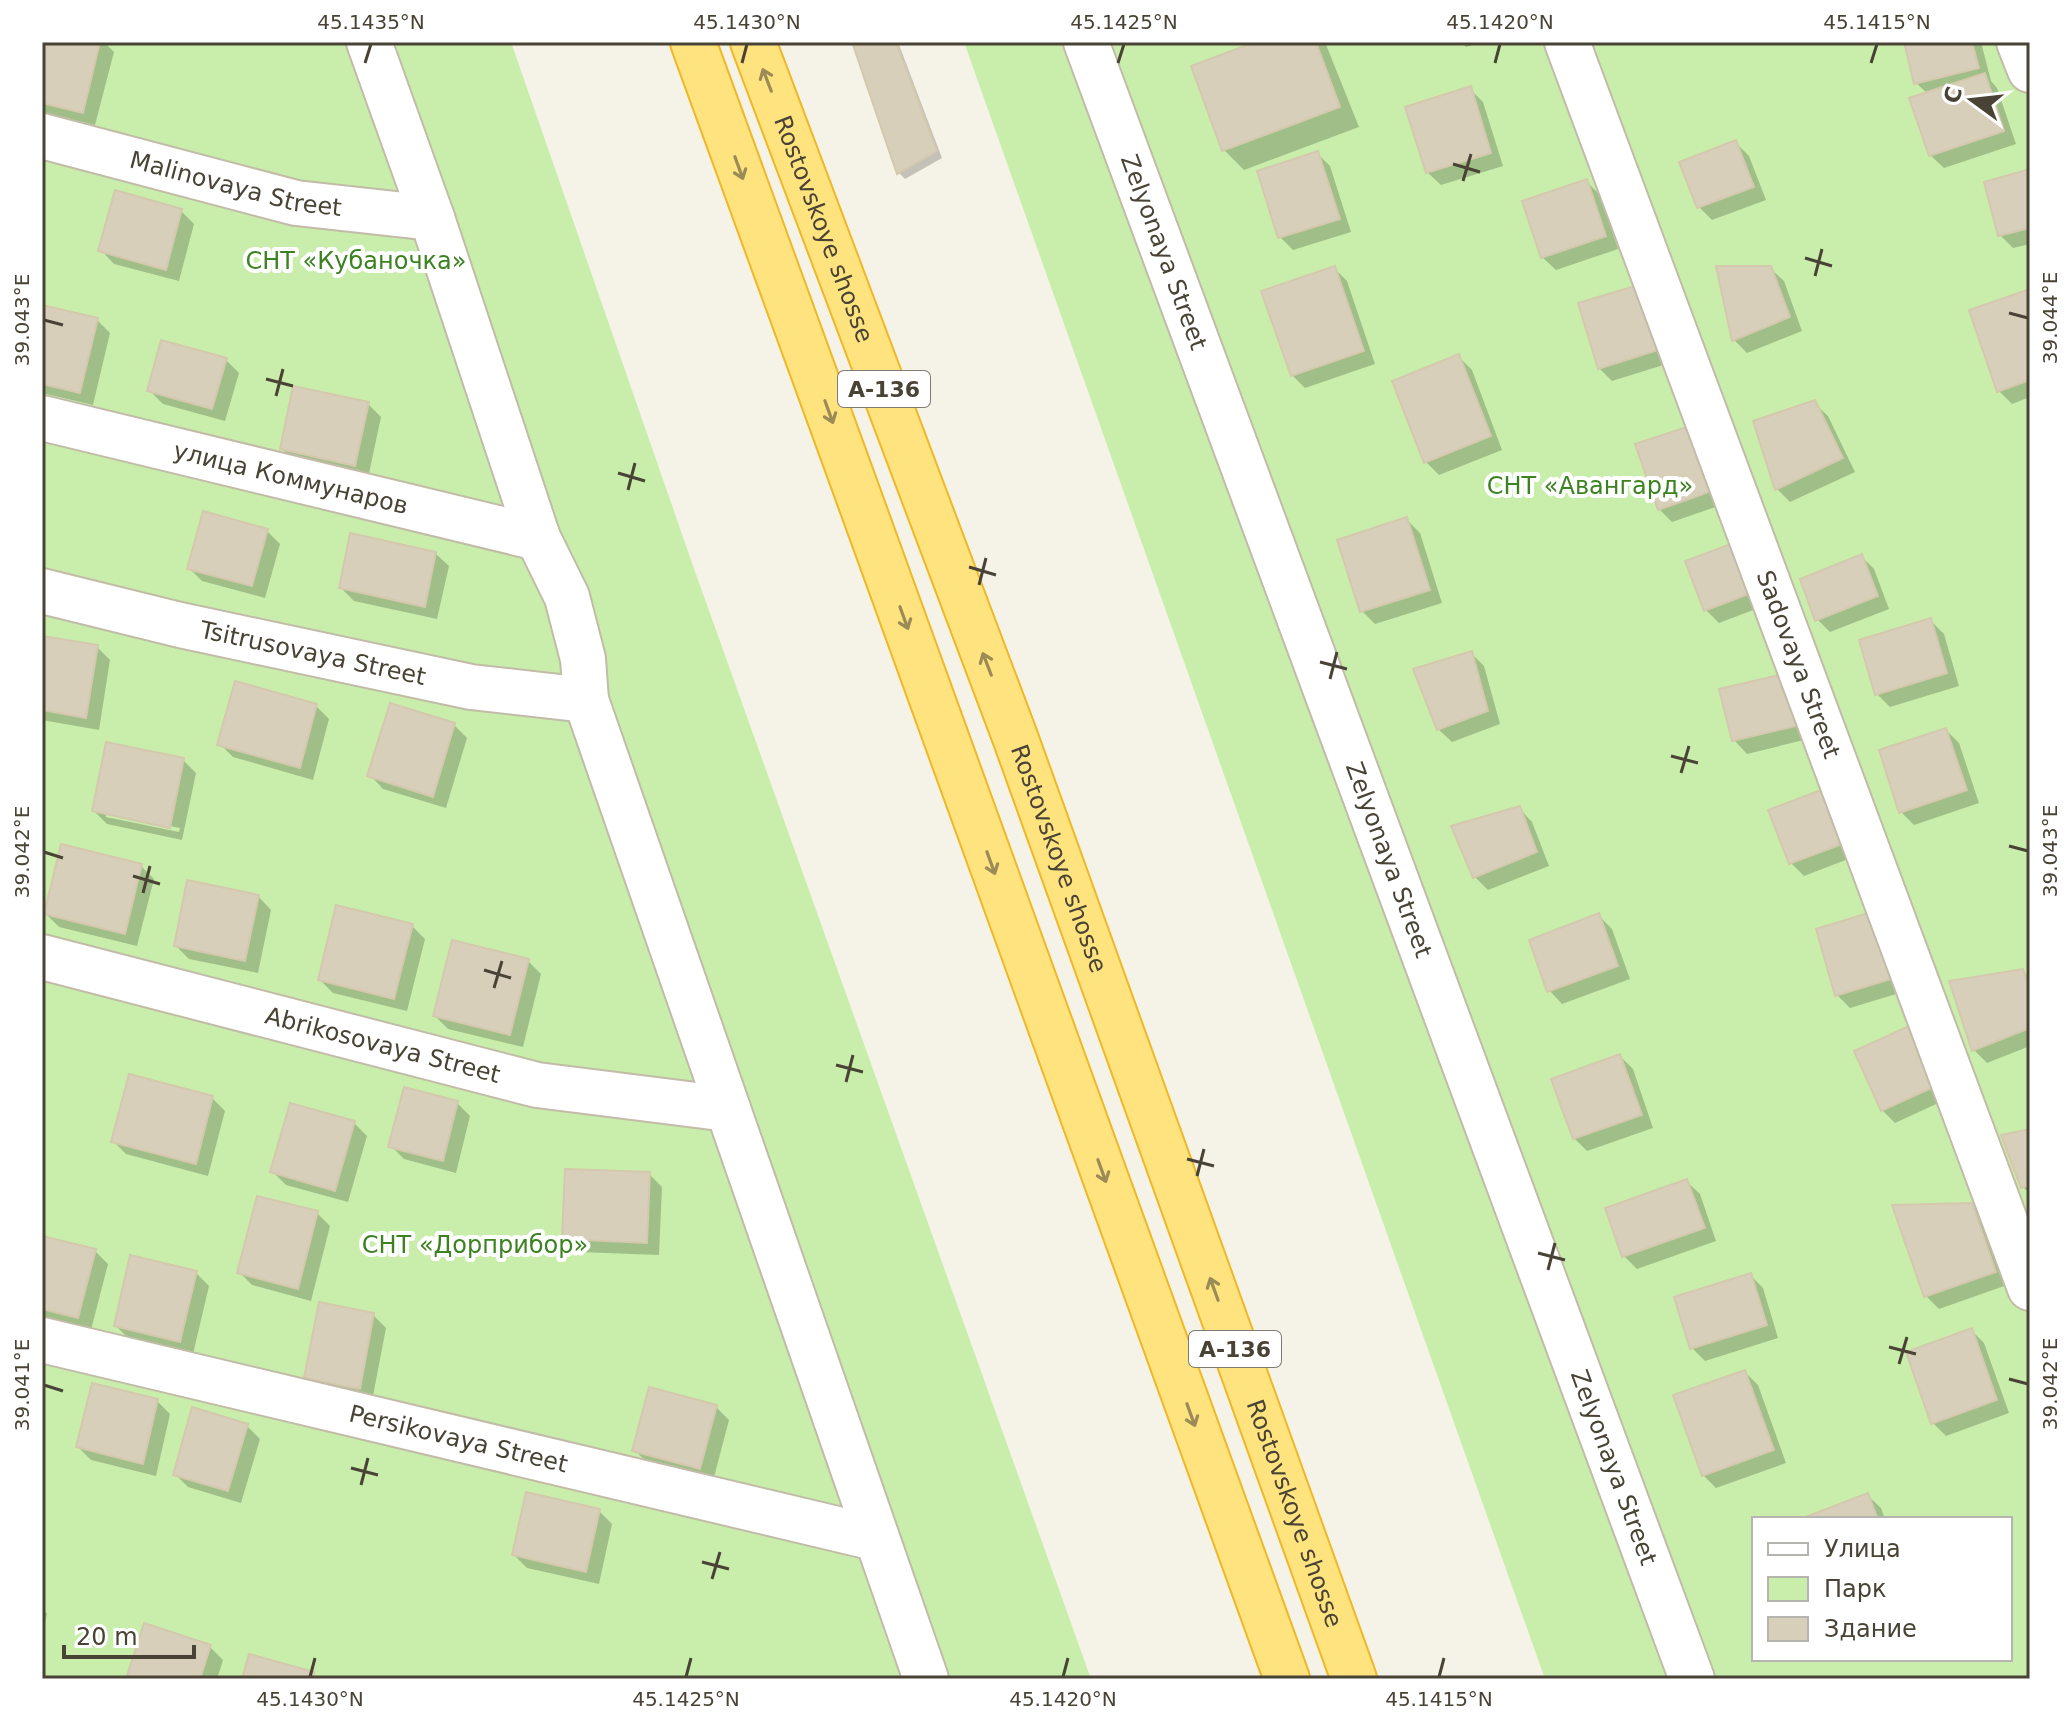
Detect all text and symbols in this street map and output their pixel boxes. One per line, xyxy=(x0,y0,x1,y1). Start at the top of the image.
text: 45.1435°N xyxy=(317,10,425,34)
text: 45.1430°N xyxy=(693,10,801,34)
text: 45.1425°N xyxy=(1070,10,1178,34)
text: 45.1420°N xyxy=(1446,10,1554,34)
text: 45.1415°N xyxy=(1823,10,1931,34)
north arrow xyxy=(1932,60,2012,140)
one-way arrow xyxy=(759,68,773,93)
text: С xyxy=(1939,84,1967,106)
street label: Rostovskoye shosse xyxy=(768,112,879,346)
street label: Malinovaya Street xyxy=(127,146,343,222)
street label: Zelyonaya Street xyxy=(1115,151,1213,354)
one-way arrow xyxy=(733,155,747,180)
park label: СНТ «Кубаночка» xyxy=(246,247,466,275)
text: 39.044°E xyxy=(2038,272,2062,364)
text: 39.043°E xyxy=(10,274,34,366)
road number: А-136 xyxy=(838,371,930,407)
one-way arrow xyxy=(822,399,837,424)
street label: улица Коммунаров xyxy=(171,436,411,520)
park label: СНТ «Авангард» xyxy=(1487,472,1693,500)
street label: Sadovaya Street xyxy=(1751,567,1846,762)
one-way arrow xyxy=(897,605,912,630)
street label: Tsitrusovaya Street xyxy=(197,615,428,691)
one-way arrow xyxy=(979,652,993,677)
street label: Rostovskoye shosse xyxy=(1005,741,1113,976)
street label: Zelyonaya Street xyxy=(1340,758,1438,961)
text: 39.043°E xyxy=(2038,805,2062,897)
text: 39.042°E xyxy=(10,806,34,898)
one-way arrow xyxy=(985,850,999,875)
street label: Abrikosovaya Street xyxy=(262,1001,503,1089)
one-way arrow xyxy=(1095,1158,1110,1183)
park label: СНТ «Дорприбор» xyxy=(362,1231,588,1259)
one-way arrow xyxy=(1206,1278,1220,1302)
road number: А-136 xyxy=(1189,1331,1281,1367)
text: 39.042°E xyxy=(2038,1338,2062,1430)
text: 39.041°E xyxy=(10,1339,34,1431)
street label: Zelyonaya Street xyxy=(1565,1366,1663,1569)
street label: Rostovskoye shosse xyxy=(1241,1396,1348,1631)
street label: Persikovaya Street xyxy=(346,1399,570,1478)
one-way arrow xyxy=(1185,1402,1199,1427)
legend xyxy=(1752,1517,2012,1661)
text: Улица xyxy=(1824,1535,1901,1563)
text: Парк xyxy=(1824,1575,1886,1603)
scale bar xyxy=(64,1609,194,1659)
text: Здание xyxy=(1824,1615,1917,1643)
text: 20 m xyxy=(76,1623,138,1651)
text: 45.1430°N xyxy=(256,1687,364,1711)
text: 45.1425°N xyxy=(632,1687,740,1711)
text: 45.1420°N xyxy=(1009,1687,1117,1711)
text: 45.1415°N xyxy=(1385,1687,1493,1711)

